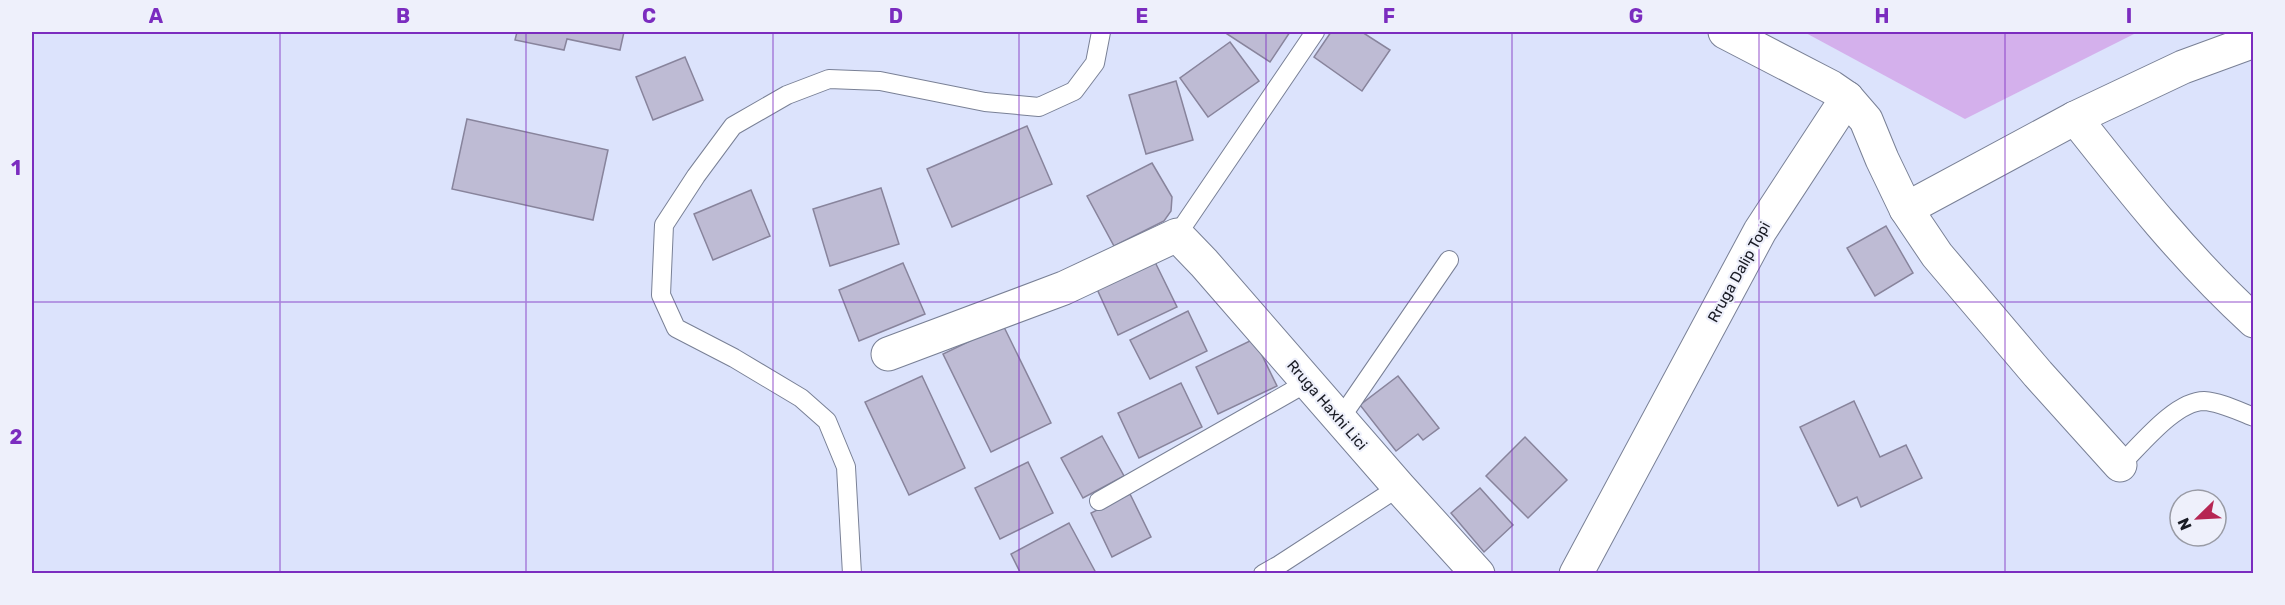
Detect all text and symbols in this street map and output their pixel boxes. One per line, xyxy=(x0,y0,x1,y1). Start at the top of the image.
text: A xyxy=(149,4,164,28)
text: B xyxy=(396,4,410,28)
text: C xyxy=(642,4,656,28)
text: D xyxy=(889,4,903,28)
text: E xyxy=(1136,4,1148,28)
text: F xyxy=(1383,4,1395,28)
text: G xyxy=(1629,4,1643,28)
text: H xyxy=(1875,4,1889,28)
text: I xyxy=(2126,4,2132,28)
text: 1 xyxy=(11,156,21,180)
street label: Rruga Dalip Topi xyxy=(1704,219,1774,325)
street label: Rruga Haxhi Lici xyxy=(1283,356,1371,454)
text: 2 xyxy=(10,425,23,449)
north arrow xyxy=(2168,488,2228,548)
text: N xyxy=(2174,515,2196,533)

